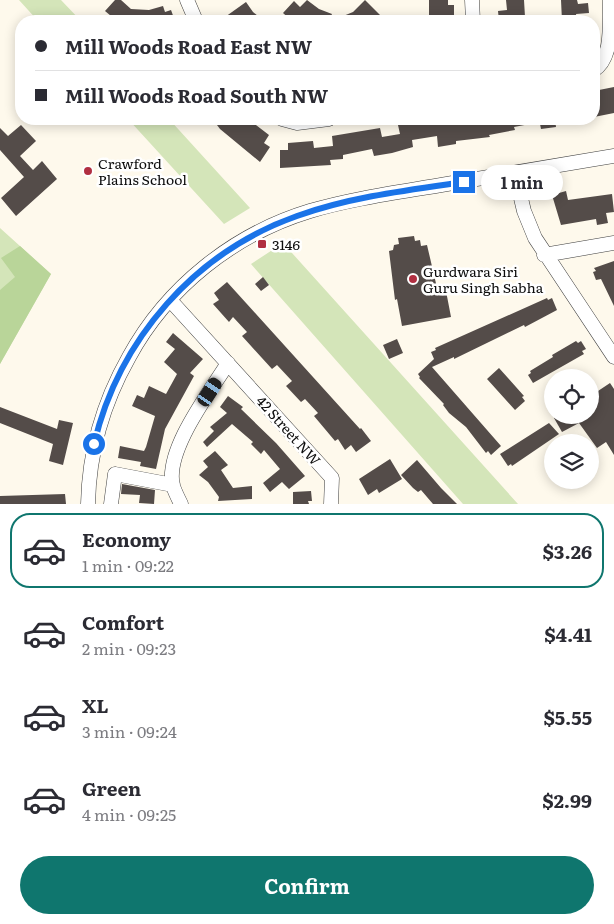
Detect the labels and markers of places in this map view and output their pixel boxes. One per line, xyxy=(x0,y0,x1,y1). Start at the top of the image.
place label: Crawford Plains School xyxy=(98,153,187,189)
marker: Crawford Plains School xyxy=(82,165,94,177)
place label: 3146 xyxy=(272,234,300,254)
marker: 3146 xyxy=(256,238,268,250)
place label: Gurdwara Siri Guru Singh Sabha xyxy=(423,261,544,297)
marker: Gurdwara Siri Guru Singh Sabha xyxy=(407,273,419,285)

